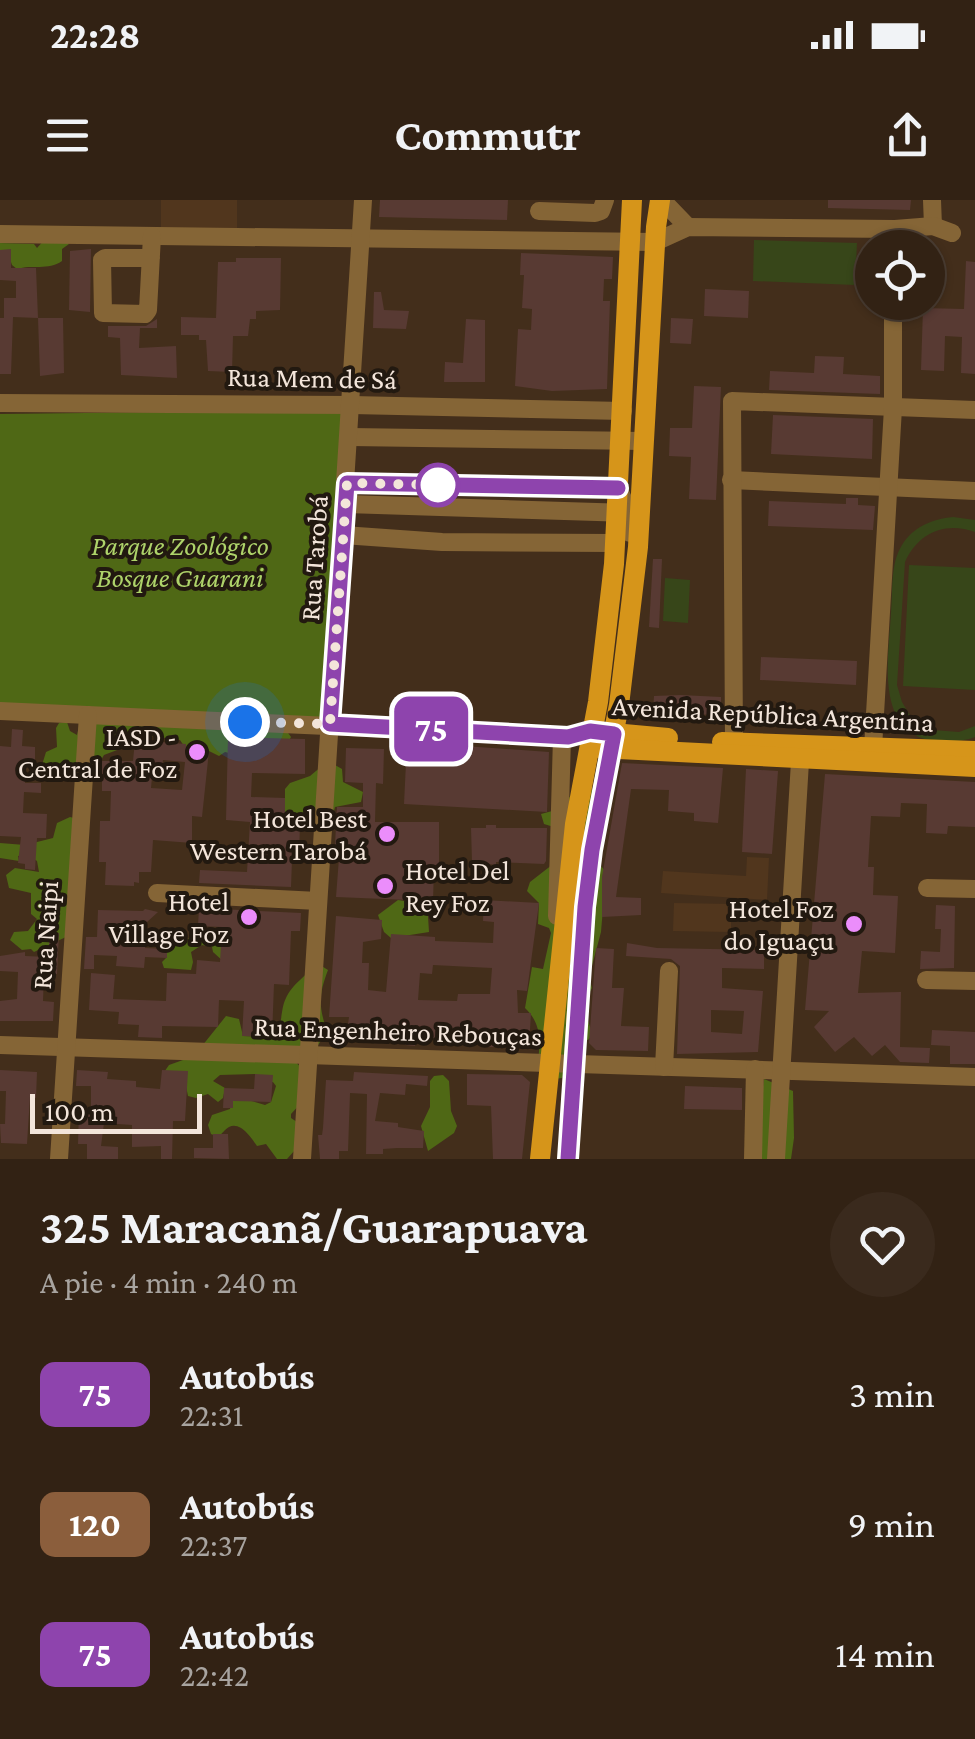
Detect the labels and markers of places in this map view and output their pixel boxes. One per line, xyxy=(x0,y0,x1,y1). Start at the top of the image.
unlabelled marker xyxy=(417,464,459,506)
place label: IASD - Central de Foz xyxy=(18,721,177,784)
marker: IASD - Central de Foz xyxy=(186,741,208,763)
place label: Hotel Best Western Tarobá xyxy=(190,803,368,866)
marker: Hotel Best Western Tarobá xyxy=(376,823,398,845)
place label: Hotel Del Rey Foz xyxy=(405,855,510,918)
marker: Hotel Del Rey Foz xyxy=(374,875,396,897)
place label: Hotel Village Foz xyxy=(109,886,229,949)
place label: Hotel Foz do Iguaçu xyxy=(724,893,834,956)
marker: Hotel Village Foz xyxy=(238,906,260,928)
marker: Hotel Foz do Iguaçu xyxy=(843,913,865,935)

